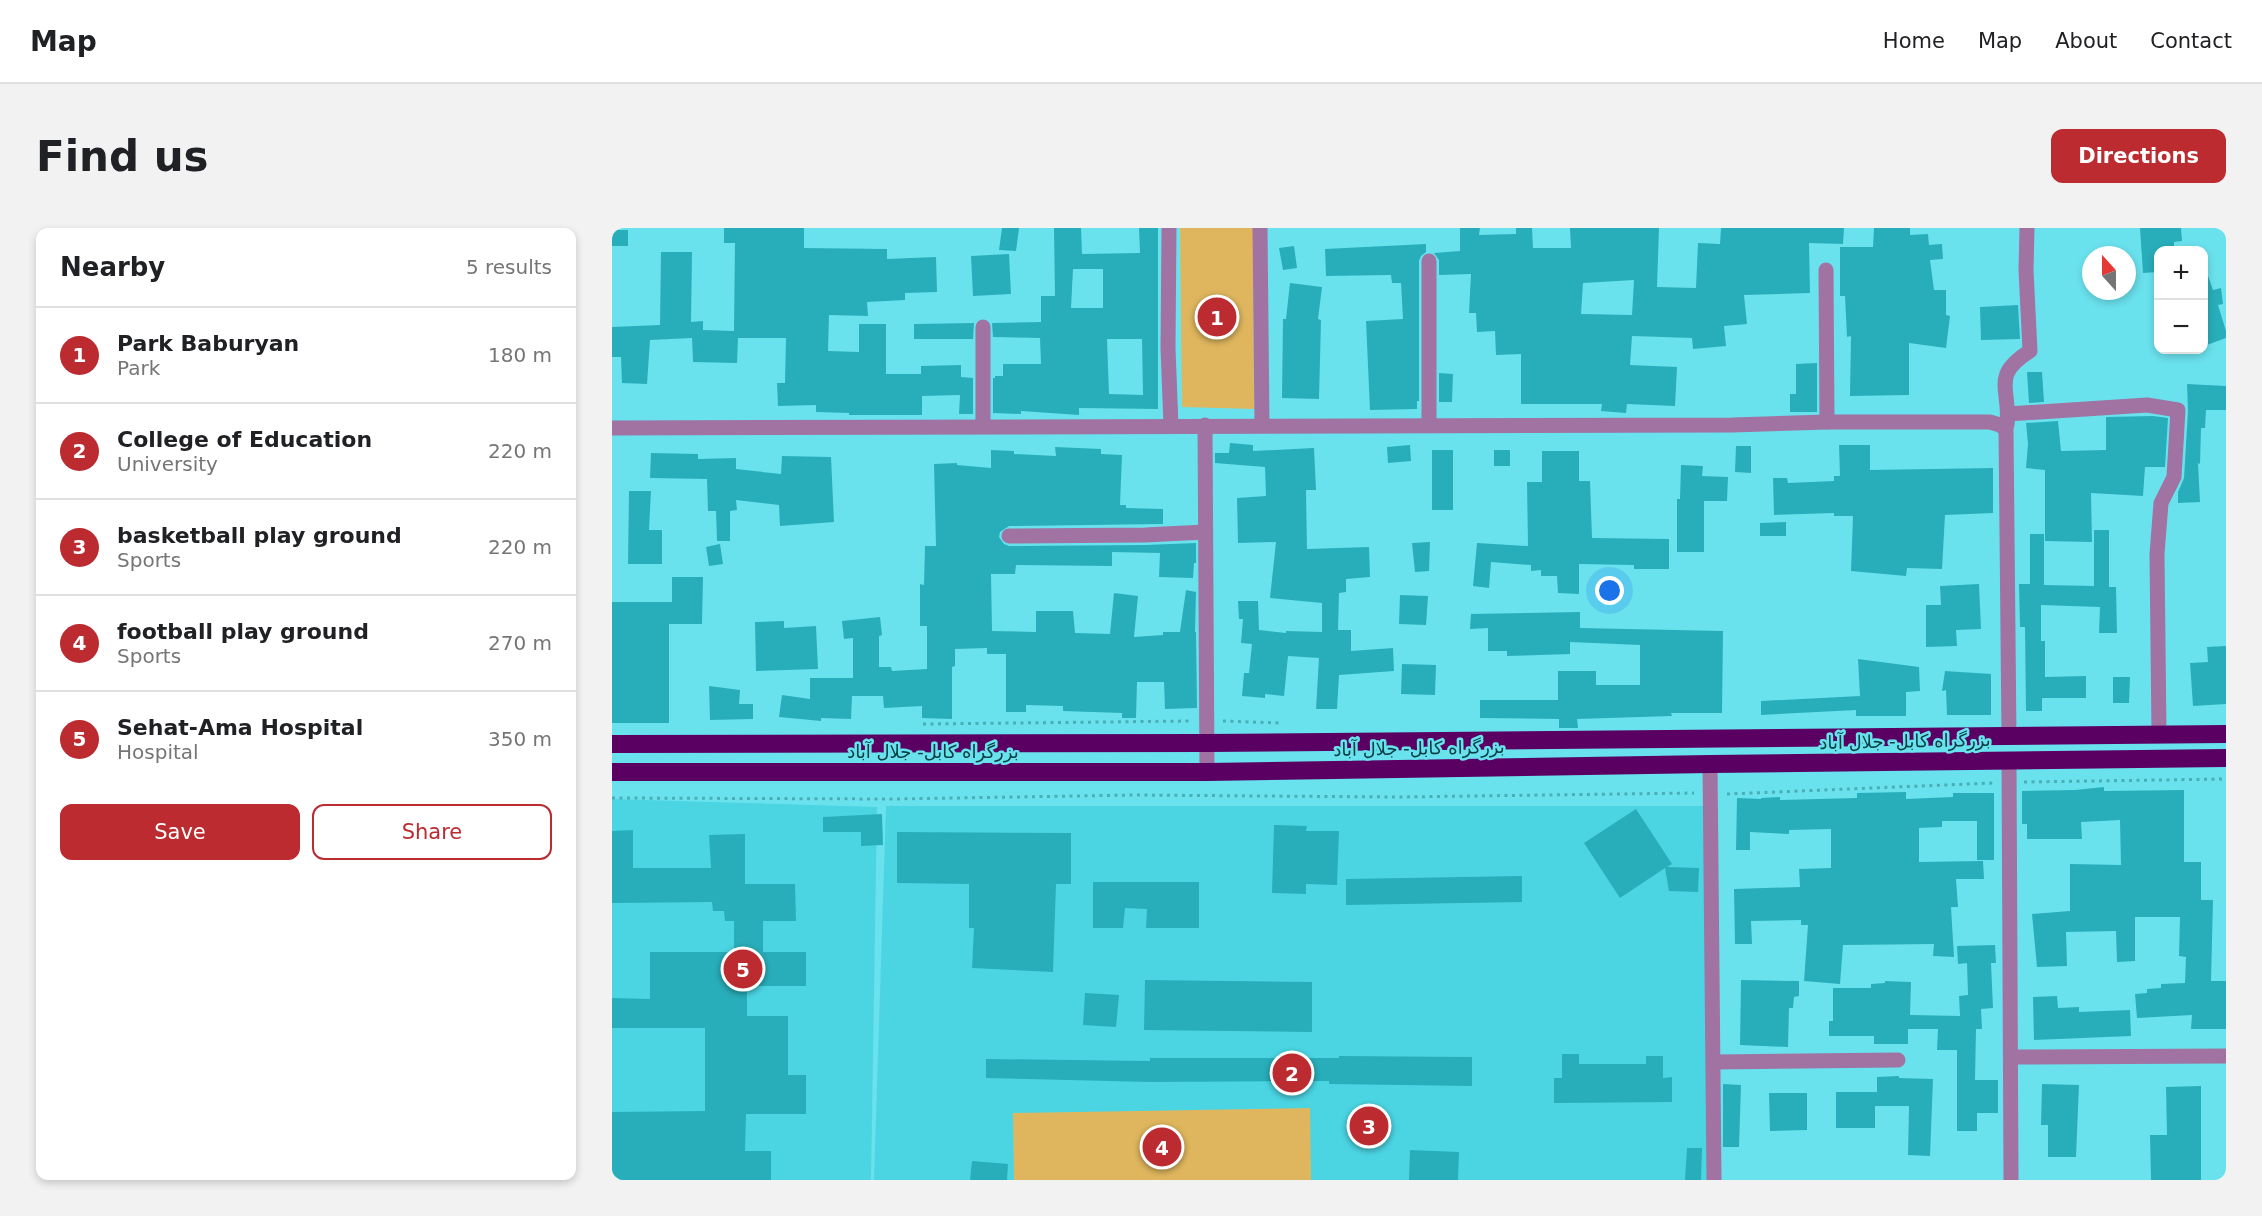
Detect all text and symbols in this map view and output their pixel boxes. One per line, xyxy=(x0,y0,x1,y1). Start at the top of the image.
text: Map xyxy=(30,25,97,58)
text: Home xyxy=(1883,29,1945,53)
text: Map xyxy=(1978,29,2022,53)
text: About xyxy=(2055,29,2117,53)
text: Contact xyxy=(2150,29,2232,53)
button: Directions xyxy=(2051,129,2226,183)
text: Find us xyxy=(36,132,209,181)
north arrow xyxy=(2082,246,2136,300)
map controls xyxy=(2154,246,2208,354)
button: + xyxy=(2154,246,2208,300)
text: Nearby xyxy=(60,252,165,282)
text: 5 results xyxy=(466,255,552,279)
pin: 1 xyxy=(1198,294,1236,340)
button: − xyxy=(2154,300,2208,354)
text: Park Baburyan xyxy=(117,331,299,356)
text: 1 xyxy=(73,343,86,367)
text: 180 m xyxy=(488,343,552,367)
text: Park xyxy=(117,356,160,380)
text: College of Education xyxy=(117,427,372,452)
text: 2 xyxy=(73,439,86,463)
text: 220 m xyxy=(488,439,552,463)
text: University xyxy=(117,452,218,476)
text: basketball play ground xyxy=(117,523,402,548)
text: 3 xyxy=(73,535,86,559)
text: 220 m xyxy=(488,535,552,559)
text: Sports xyxy=(117,548,181,572)
your location xyxy=(1595,576,1624,605)
text: football play ground xyxy=(117,619,369,644)
text: 4 xyxy=(73,631,86,655)
text: 270 m xyxy=(488,631,552,655)
text: Sports xyxy=(117,644,181,668)
text: Sehat-Ama Hospital xyxy=(117,715,363,740)
text: 5 xyxy=(73,727,86,751)
text: 350 m xyxy=(488,727,552,751)
street label: بزرگراه کابل- جلال آباد xyxy=(1819,728,1991,754)
street label: بزرگراه کابل- جلال آباد xyxy=(1333,735,1505,761)
text: Hospital xyxy=(117,740,199,764)
street label: بزرگراه کابل- جلال آباد xyxy=(847,740,1019,763)
button: Save xyxy=(60,804,300,860)
button: Share xyxy=(312,804,552,860)
pin: 5 xyxy=(724,946,762,992)
pin: 2 xyxy=(1272,1050,1312,1096)
pin: 3 xyxy=(1350,1104,1389,1148)
pin: 4 xyxy=(1142,1124,1182,1170)

